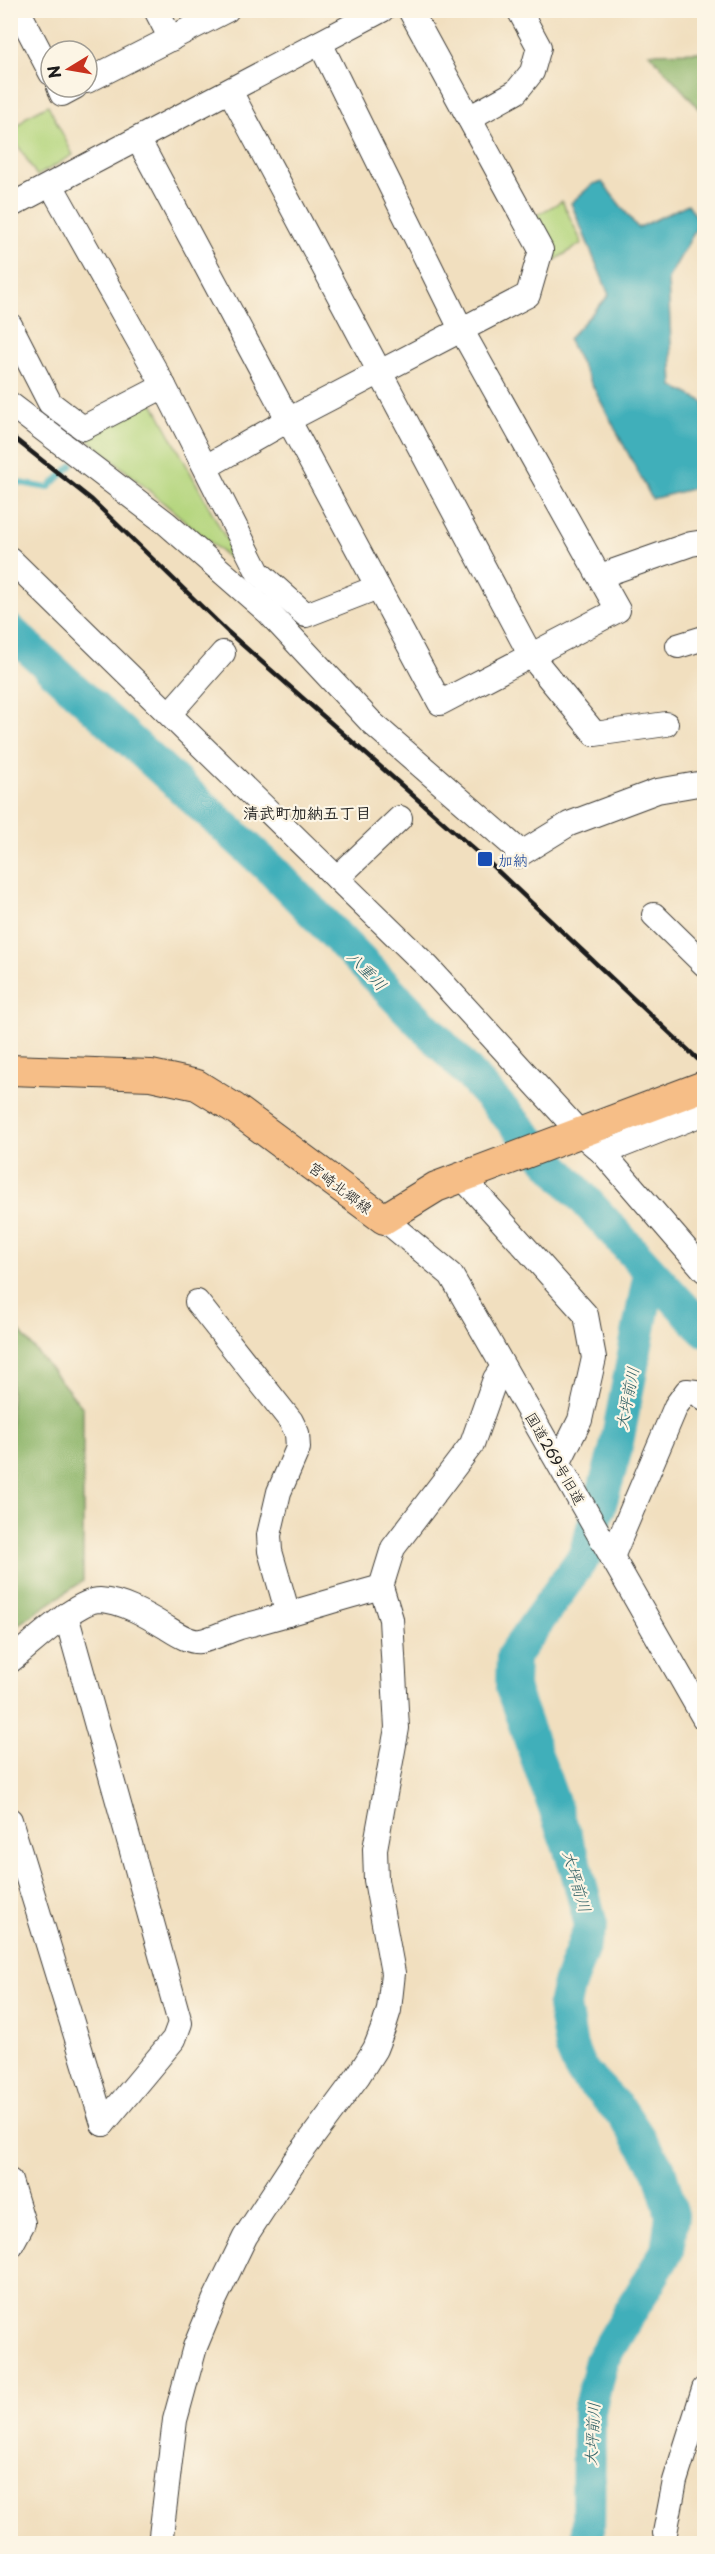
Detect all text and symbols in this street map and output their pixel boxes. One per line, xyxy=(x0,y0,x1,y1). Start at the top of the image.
north arrow xyxy=(39,39,99,99)
text: N xyxy=(40,64,66,81)
district label: 清武町加納五丁目 xyxy=(243,800,371,824)
place label: 加納 xyxy=(498,848,528,871)
marker: 加納 xyxy=(476,850,494,868)
water label: 八重川 xyxy=(343,944,393,996)
street label: 宮崎北郷線 xyxy=(304,1155,378,1219)
water label: 大坪前川 xyxy=(608,1364,644,1432)
street label: 国道269号旧道 xyxy=(520,1407,592,1509)
water label: 大坪前川 xyxy=(558,1847,598,1915)
water label: 大坪前川 xyxy=(577,2401,605,2467)

